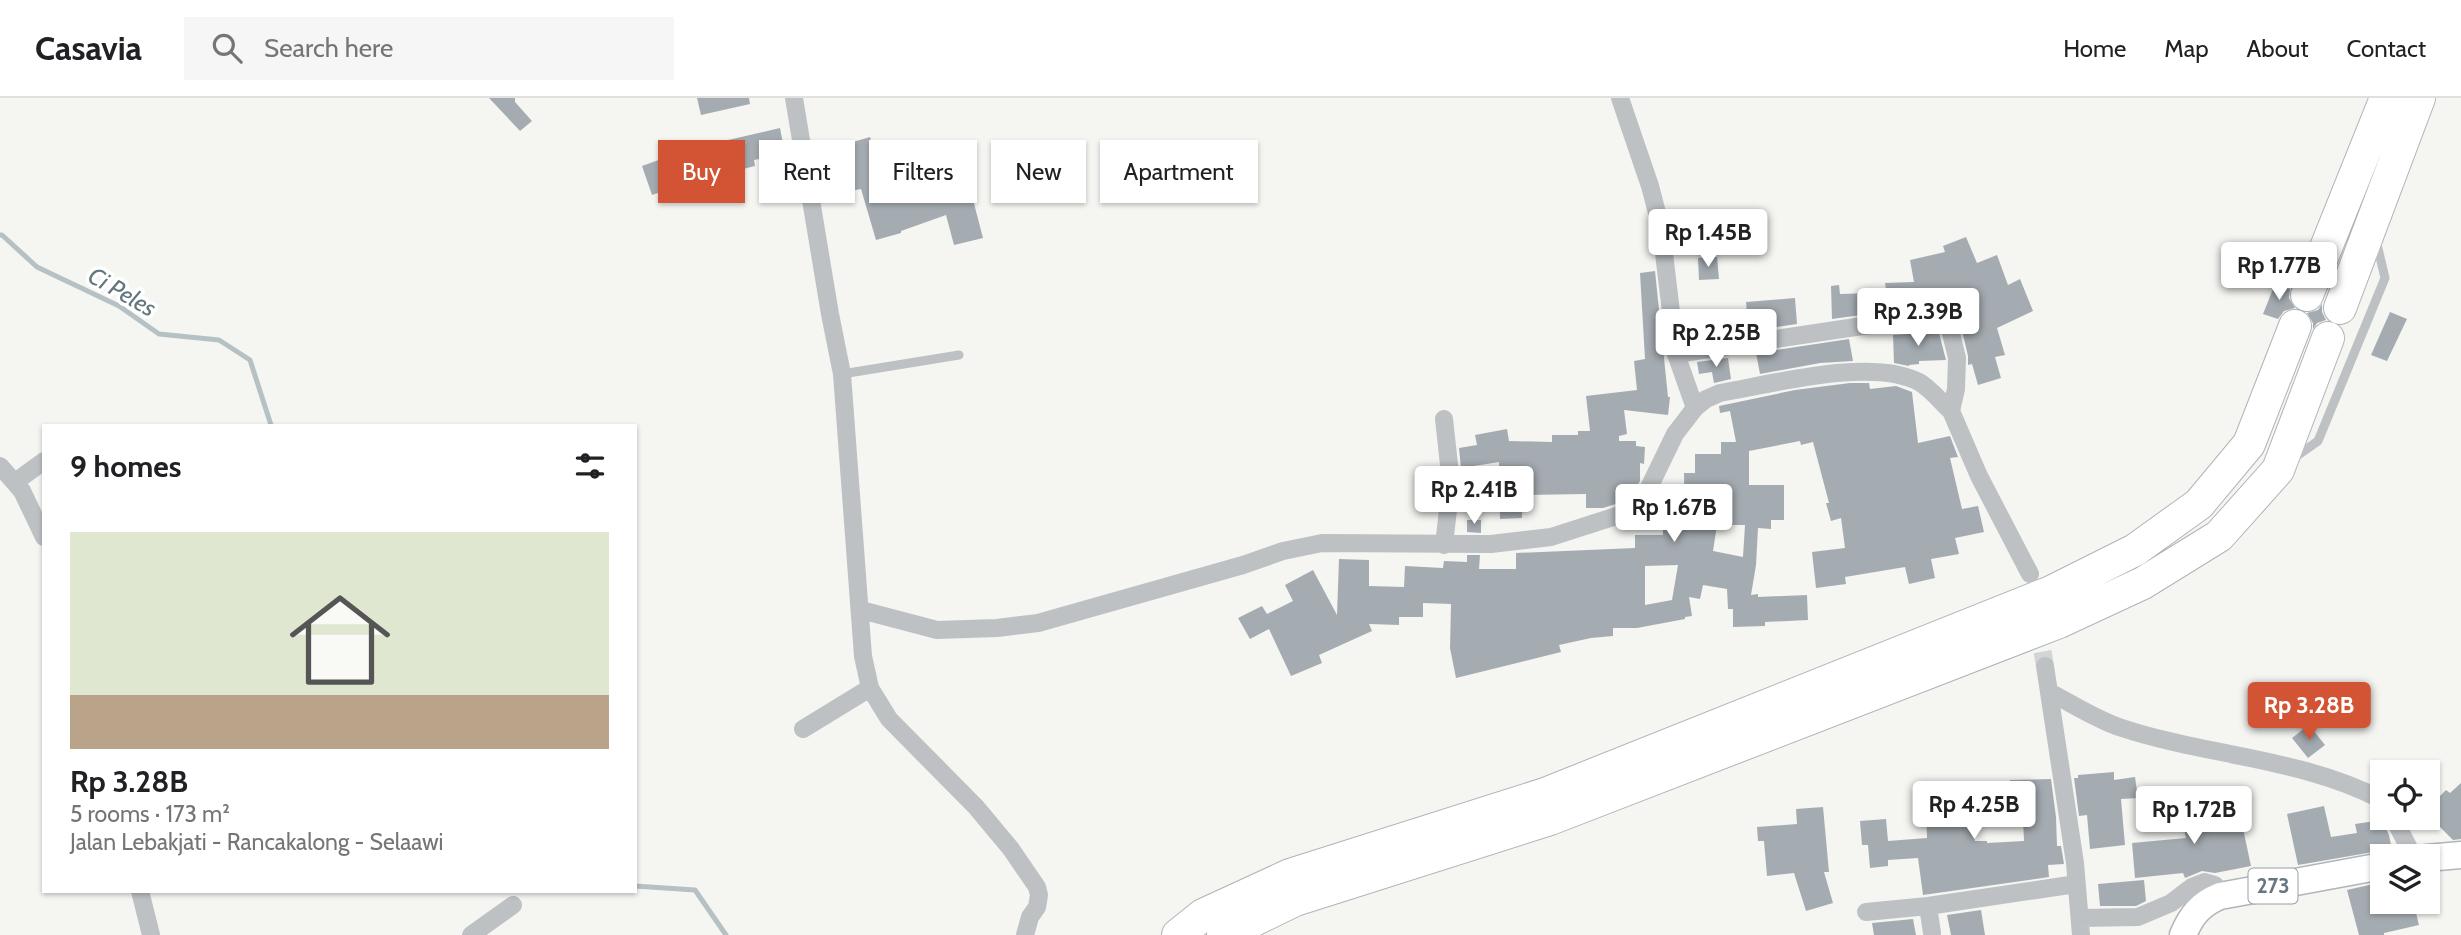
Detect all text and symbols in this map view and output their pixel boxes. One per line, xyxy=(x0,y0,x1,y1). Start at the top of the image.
search box xyxy=(184,17,674,80)
text: Casavia xyxy=(35,28,142,68)
icon: search xyxy=(208,29,246,67)
text: Search here xyxy=(264,32,393,64)
text: Home xyxy=(2063,34,2126,63)
text: Map xyxy=(2164,34,2209,63)
text: About xyxy=(2247,34,2309,63)
text: Contact xyxy=(2347,34,2426,63)
chip: Buy xyxy=(658,140,745,203)
chip: Rent xyxy=(759,140,855,203)
chip: Filters xyxy=(869,140,977,203)
chip: New xyxy=(991,140,1086,203)
chip: Apartment xyxy=(1100,140,1258,203)
pin: Rp 1.45B xyxy=(1636,209,1780,269)
text: Rp 1.45B xyxy=(1664,218,1752,246)
pin: Rp 1.77B xyxy=(2207,242,2351,302)
text: Rp 1.77B xyxy=(2237,251,2321,279)
water label: Ci Peles xyxy=(83,261,161,323)
pin: Rp 2.39B xyxy=(1846,288,1990,348)
text: Rp 2.39B xyxy=(1873,297,1963,325)
pin: Rp 2.25B xyxy=(1644,310,1788,369)
text: Rp 2.25B xyxy=(1672,318,1760,346)
icon: filters xyxy=(571,447,609,485)
text: 9 homes xyxy=(70,448,181,485)
pin: Rp 2.41B xyxy=(1402,466,1546,526)
text: Rp 2.41B xyxy=(1431,475,1517,503)
pin: Rp 1.67B xyxy=(1602,484,1746,544)
text: Rp 1.67B xyxy=(1631,493,1717,521)
icon: home xyxy=(277,577,403,703)
pin: Rp 3.28B xyxy=(2237,682,2381,742)
text: Rp 3.28B xyxy=(2264,691,2354,719)
map controls xyxy=(2370,760,2440,914)
button: locate xyxy=(2370,760,2440,830)
text: Rp 3.28B xyxy=(70,763,188,800)
pin: Rp 4.25B xyxy=(1902,782,2046,841)
pin: Rp 1.72B xyxy=(2122,786,2266,846)
text: Rp 4.25B xyxy=(1929,790,2019,818)
text: Rp 1.72B xyxy=(2152,795,2236,823)
text: 5 rooms · 173 m² xyxy=(70,800,230,828)
text: Jalan Lebakjati - Rancakalong - Selaawi xyxy=(70,828,443,856)
button: layers xyxy=(2370,844,2440,914)
road number: 273 xyxy=(2248,868,2298,904)

